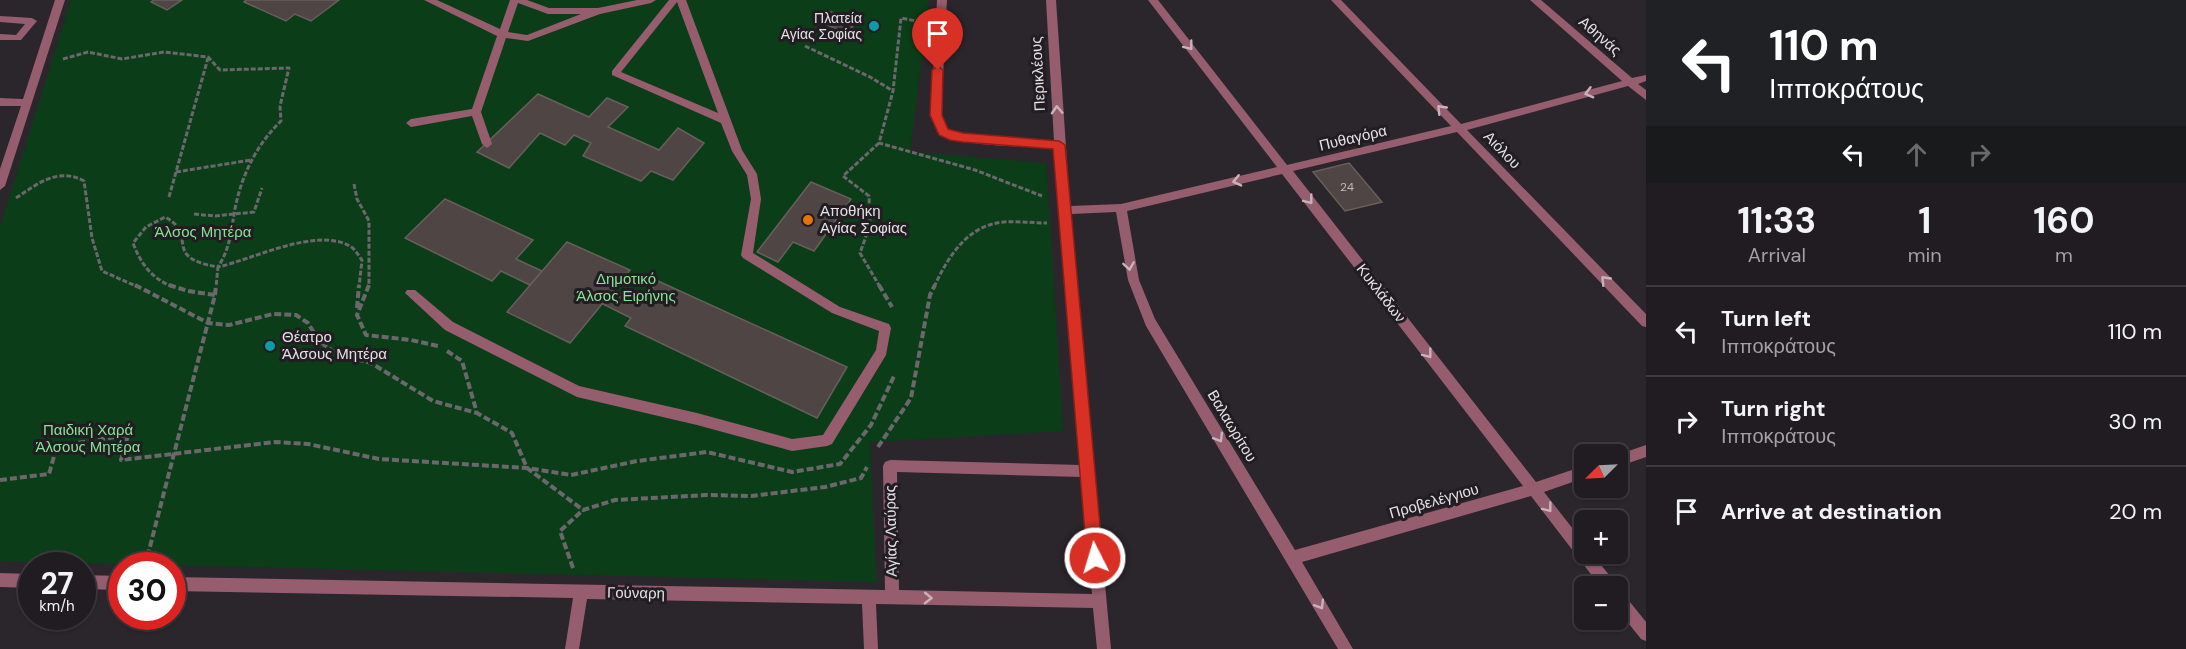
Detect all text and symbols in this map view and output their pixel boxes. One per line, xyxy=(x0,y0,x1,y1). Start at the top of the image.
pin xyxy=(912,8,963,70)
place label: Πλατεία Αγίας Σοφίας xyxy=(781,9,862,43)
street label: Αθηνάς xyxy=(1575,12,1625,60)
icon: arrive xyxy=(921,17,954,50)
text: 110 m xyxy=(1769,18,1879,73)
marker: Πλατεία Αγίας Σοφίας xyxy=(867,19,881,33)
icon: left xyxy=(1670,24,1748,102)
street label: Περικλέους xyxy=(1026,36,1050,112)
one-way arrow xyxy=(1182,39,1193,50)
text: Ιπποκράτους xyxy=(1769,71,1924,106)
one-way arrow xyxy=(1585,86,1595,99)
one-way arrow xyxy=(1050,105,1063,114)
one-way arrow xyxy=(1437,105,1448,115)
street label: Πυθαγόρα xyxy=(1317,120,1389,156)
street label: Αιόλου xyxy=(1479,127,1525,173)
icon: left xyxy=(1837,138,1870,171)
icon: ahead xyxy=(1900,138,1933,171)
icon: right xyxy=(1963,138,1996,171)
one-way arrow xyxy=(1232,173,1242,186)
house number: 24 xyxy=(1340,179,1354,195)
one-way arrow xyxy=(1301,193,1312,204)
text: 11:33 xyxy=(1737,197,1816,244)
text: 1 xyxy=(1918,197,1931,244)
text: 160 xyxy=(2033,197,2095,244)
place label: Αποθήκη Αγίας Σοφίας xyxy=(820,201,907,238)
marker: Αποθήκη Αγίας Σοφίας xyxy=(801,213,815,227)
park label: Άλσος Μητέρα xyxy=(155,222,252,242)
text: Arrival xyxy=(1748,242,1806,268)
text: min xyxy=(1908,242,1942,268)
text: m xyxy=(2055,242,2073,268)
street label: Κυκλάδων xyxy=(1352,260,1410,326)
one-way arrow xyxy=(1123,261,1135,271)
park label: Δημοτικό Άλσος Ειρήνης xyxy=(576,269,676,306)
one-way arrow xyxy=(1602,276,1613,287)
text: Turn left xyxy=(1721,304,1811,333)
icon: left xyxy=(1670,315,1703,348)
text: 110 m xyxy=(2108,317,2162,346)
place label: Θέατρο Άλσους Μητέρα xyxy=(282,327,387,364)
text: Ιπποκράτους xyxy=(1721,333,1836,359)
marker: Θέατρο Άλσους Μητέρα xyxy=(263,339,277,353)
one-way arrow xyxy=(1421,348,1432,359)
street label: Βαλαωρίτου xyxy=(1203,386,1261,466)
text: Turn right xyxy=(1721,394,1826,423)
icon: right xyxy=(1670,405,1703,438)
text: 30 m xyxy=(2108,407,2162,436)
park label: Παιδική Χαρά Άλσους Μητέρα xyxy=(36,420,141,457)
text: Ιπποκράτους xyxy=(1721,423,1836,449)
one-way arrow xyxy=(1212,432,1224,442)
north arrow xyxy=(1574,444,1628,498)
map controls xyxy=(1574,444,1628,630)
street label: Προβελέγγιου xyxy=(1387,479,1481,523)
street label: Αγίας Λαύρας xyxy=(880,485,902,577)
icon: arrive xyxy=(1670,495,1703,528)
text: Arrive at destination xyxy=(1721,497,1942,526)
text: 20 m xyxy=(2109,497,2162,526)
one-way arrow xyxy=(1540,502,1551,513)
button: + xyxy=(1574,510,1628,564)
position arrow xyxy=(1063,526,1127,590)
speed limit sign: 30 xyxy=(108,552,186,630)
text: 27 xyxy=(40,564,74,603)
button: − xyxy=(1574,576,1628,630)
street label: Γούναρη xyxy=(607,582,665,604)
one-way arrow xyxy=(923,591,932,604)
text: km/h xyxy=(39,596,75,616)
one-way arrow xyxy=(1312,599,1324,609)

